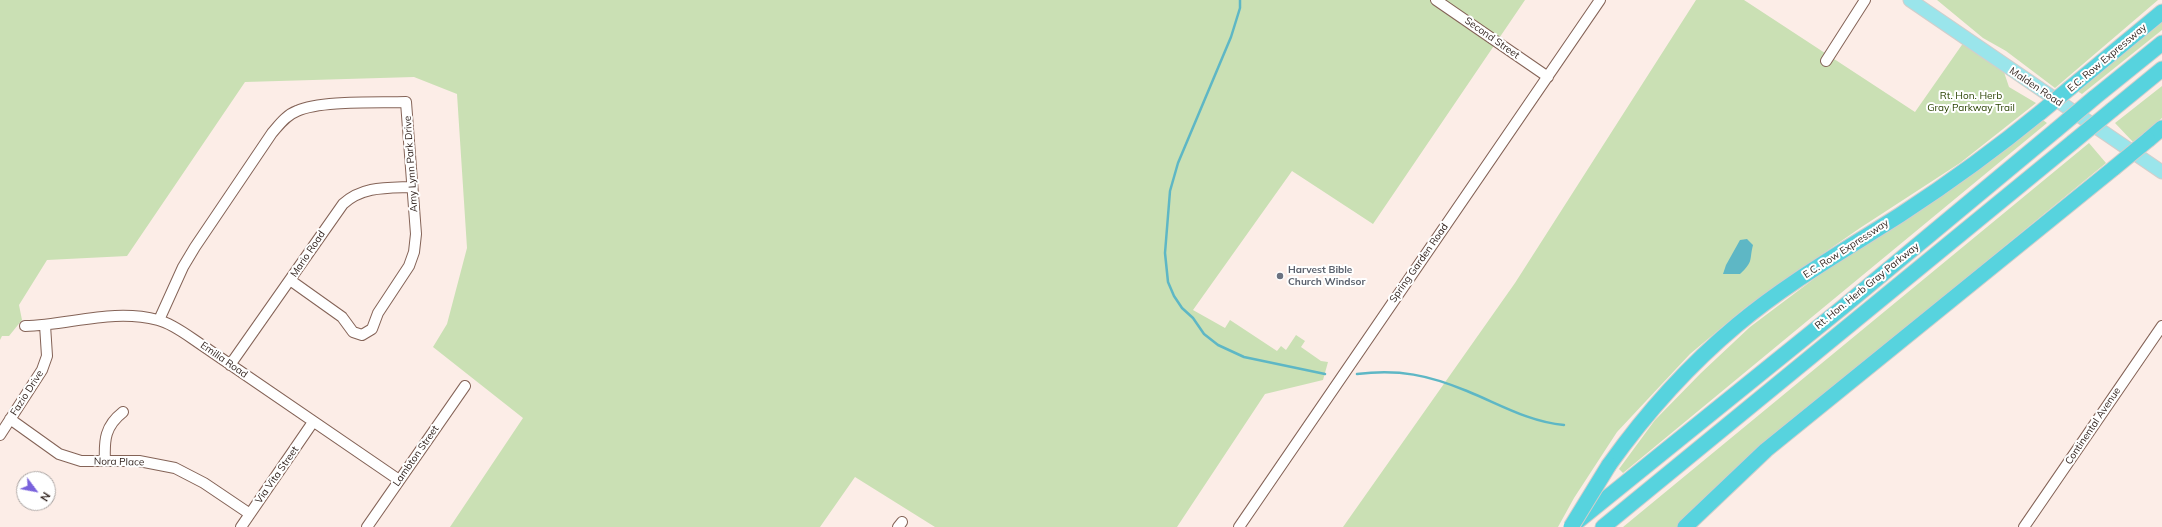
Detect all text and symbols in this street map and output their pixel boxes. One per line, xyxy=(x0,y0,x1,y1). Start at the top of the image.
street label: Second Street xyxy=(1462,15,1522,61)
street label: E.C. Row Expressway xyxy=(2065,21,2149,95)
street label: Malden Road xyxy=(2007,65,2065,109)
park label: Rt. Hon. Herb Gray Parkway Trail xyxy=(1927,90,2015,114)
street label: Amy Lynn Park Drive xyxy=(402,115,420,213)
street label: E.C. Row Expressway xyxy=(1801,217,1891,281)
street label: Spring Garden Road xyxy=(1387,221,1451,305)
street label: Mario Road xyxy=(288,228,328,280)
street label: Rt. Hon. Herb Gray Parkway xyxy=(1813,240,1921,332)
place label: Harvest Bible Church Windsor xyxy=(1288,264,1365,288)
marker: Harvest Bible Church Windsor xyxy=(1275,271,1285,281)
street label: Emilia Road xyxy=(198,339,250,381)
street label: Fazio Drive xyxy=(8,368,46,418)
street label: Continental Avenue xyxy=(2063,385,2123,467)
street label: Lambton Street xyxy=(391,423,441,489)
street label: Via Vita Street xyxy=(253,444,301,506)
street label: Nora Place xyxy=(94,456,144,468)
north arrow xyxy=(16,471,56,511)
text: N xyxy=(37,490,53,504)

